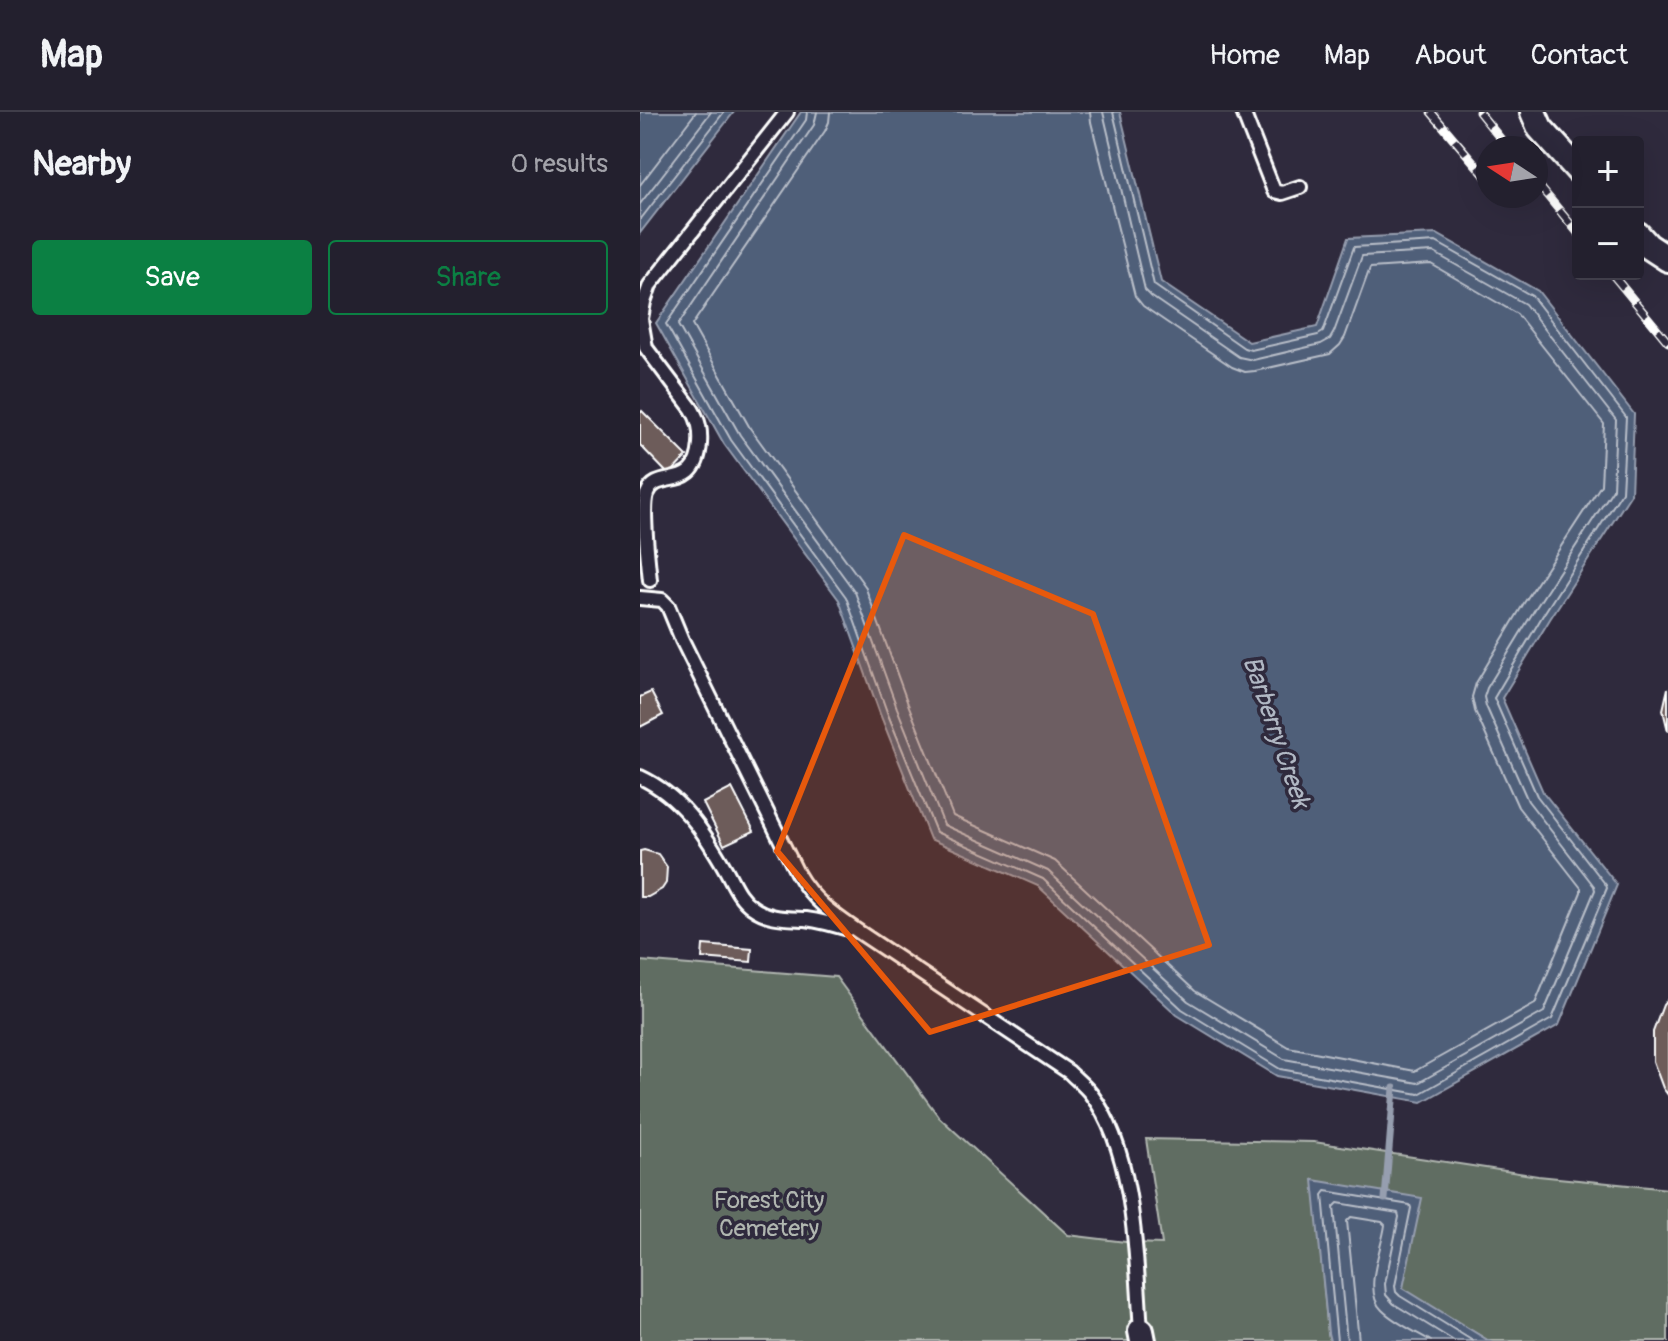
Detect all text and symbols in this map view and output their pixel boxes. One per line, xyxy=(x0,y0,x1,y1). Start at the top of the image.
text: Map xyxy=(40,31,103,79)
text: Home xyxy=(1209,38,1280,73)
text: Map xyxy=(1324,38,1370,73)
text: About xyxy=(1414,38,1487,73)
text: Contact xyxy=(1531,38,1628,73)
north arrow xyxy=(1476,136,1548,208)
map controls xyxy=(1572,136,1644,280)
button: + xyxy=(1572,136,1644,208)
text: Nearby xyxy=(32,143,131,186)
text: 0 results xyxy=(511,148,608,180)
button: − xyxy=(1572,208,1644,280)
button: Save xyxy=(32,240,312,315)
button: Share xyxy=(328,240,608,315)
water label: Barberry Creek xyxy=(1235,652,1318,814)
park label: Forest City Cemetery xyxy=(714,1186,824,1243)

